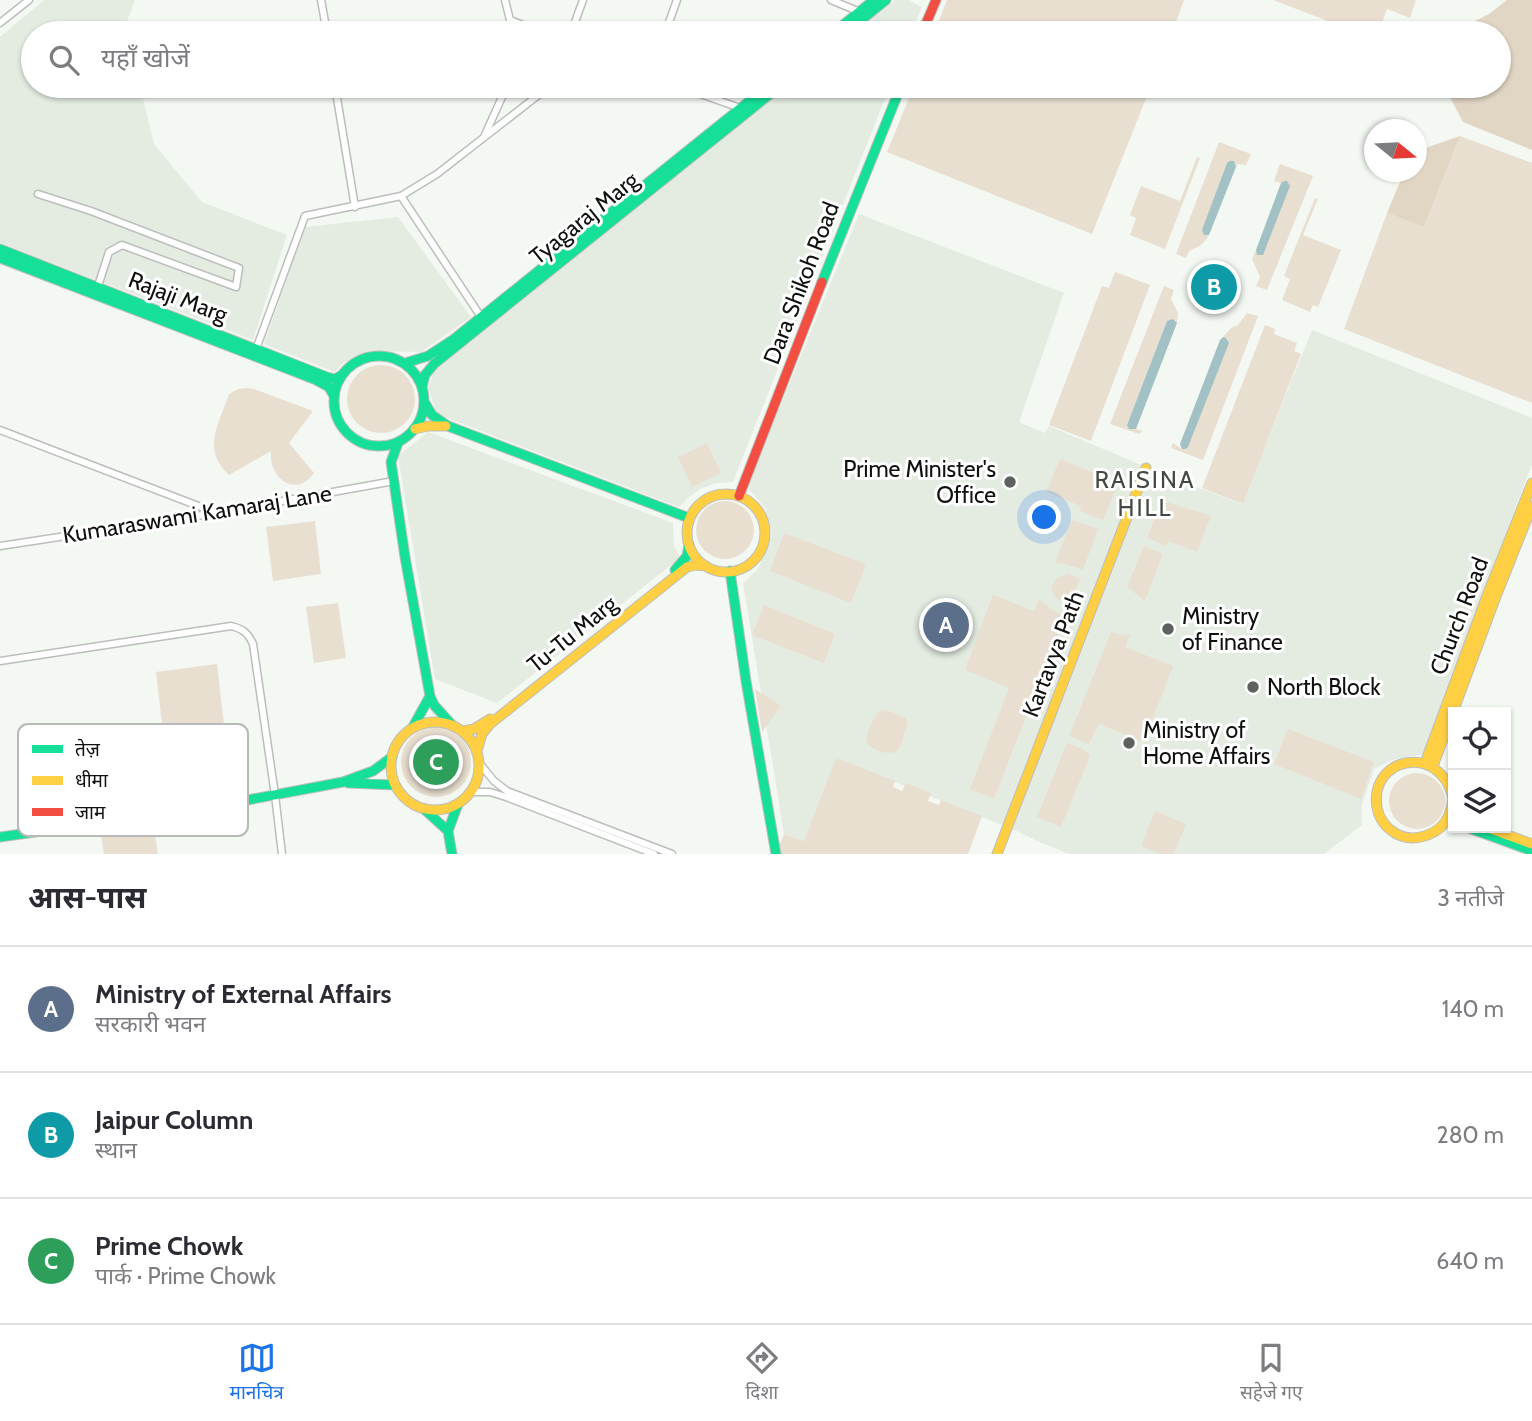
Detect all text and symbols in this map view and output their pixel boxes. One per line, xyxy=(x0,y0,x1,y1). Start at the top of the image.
search box xyxy=(21,21,1511,98)
icon: search xyxy=(45,41,83,79)
text: यहाँ खोजें xyxy=(101,42,190,74)
north arrow xyxy=(1364,119,1427,182)
street label: Tyagaraj Marg xyxy=(524,165,644,270)
street label: Dara Shikoh Road xyxy=(757,198,845,368)
pin: B xyxy=(1191,261,1237,313)
street label: Rajaji Marg xyxy=(125,265,232,329)
place label: Prime Minister's Office xyxy=(843,455,996,509)
district label: RAISINA HILL xyxy=(1094,465,1196,522)
marker: Prime Minister's Office xyxy=(1002,474,1018,490)
street label: Kumaraswami Kamaraj Lane xyxy=(61,479,334,549)
your location xyxy=(1027,500,1061,534)
street label: Church Road xyxy=(1424,553,1494,679)
street label: Kartavya Path xyxy=(1016,587,1090,721)
street label: Tu-Tu Marg xyxy=(522,589,623,678)
pin: A xyxy=(923,599,969,651)
place label: Ministry of Finance xyxy=(1182,602,1283,656)
marker: Ministry of Finance xyxy=(1160,621,1176,637)
place label: North Block xyxy=(1267,673,1381,701)
marker: North Block xyxy=(1245,679,1261,695)
map controls xyxy=(1448,707,1511,833)
button: locate xyxy=(1448,707,1511,770)
place label: Ministry of Home Affairs xyxy=(1143,716,1270,770)
legend xyxy=(18,724,248,836)
marker: Ministry of Home Affairs xyxy=(1121,735,1137,751)
pin: C xyxy=(413,736,459,788)
text: तेज़ xyxy=(75,738,101,761)
text: धीमा xyxy=(75,769,109,792)
button: layers xyxy=(1448,770,1511,833)
text: जाम xyxy=(75,801,106,824)
text: आस-पास xyxy=(28,879,146,916)
text: 3 नतीजे xyxy=(1437,884,1504,912)
text: Ministry of External Affairs xyxy=(95,978,392,1010)
text: A xyxy=(44,995,58,1023)
text: 140 m xyxy=(1442,995,1504,1023)
text: सरकारी भवन xyxy=(95,1010,206,1038)
text: Jaipur Column xyxy=(95,1104,253,1136)
text: B xyxy=(44,1121,58,1149)
text: 280 m xyxy=(1437,1121,1504,1149)
text: स्थान xyxy=(95,1136,137,1164)
text: Prime Chowk xyxy=(95,1230,243,1262)
text: C xyxy=(44,1247,58,1275)
text: 640 m xyxy=(1436,1247,1504,1275)
text: पार्क · Prime Chowk xyxy=(95,1262,276,1290)
tab: मानचित्र xyxy=(230,1339,284,1407)
tab: दिशा xyxy=(743,1339,781,1407)
tab: सहेजे गए xyxy=(1240,1339,1302,1407)

